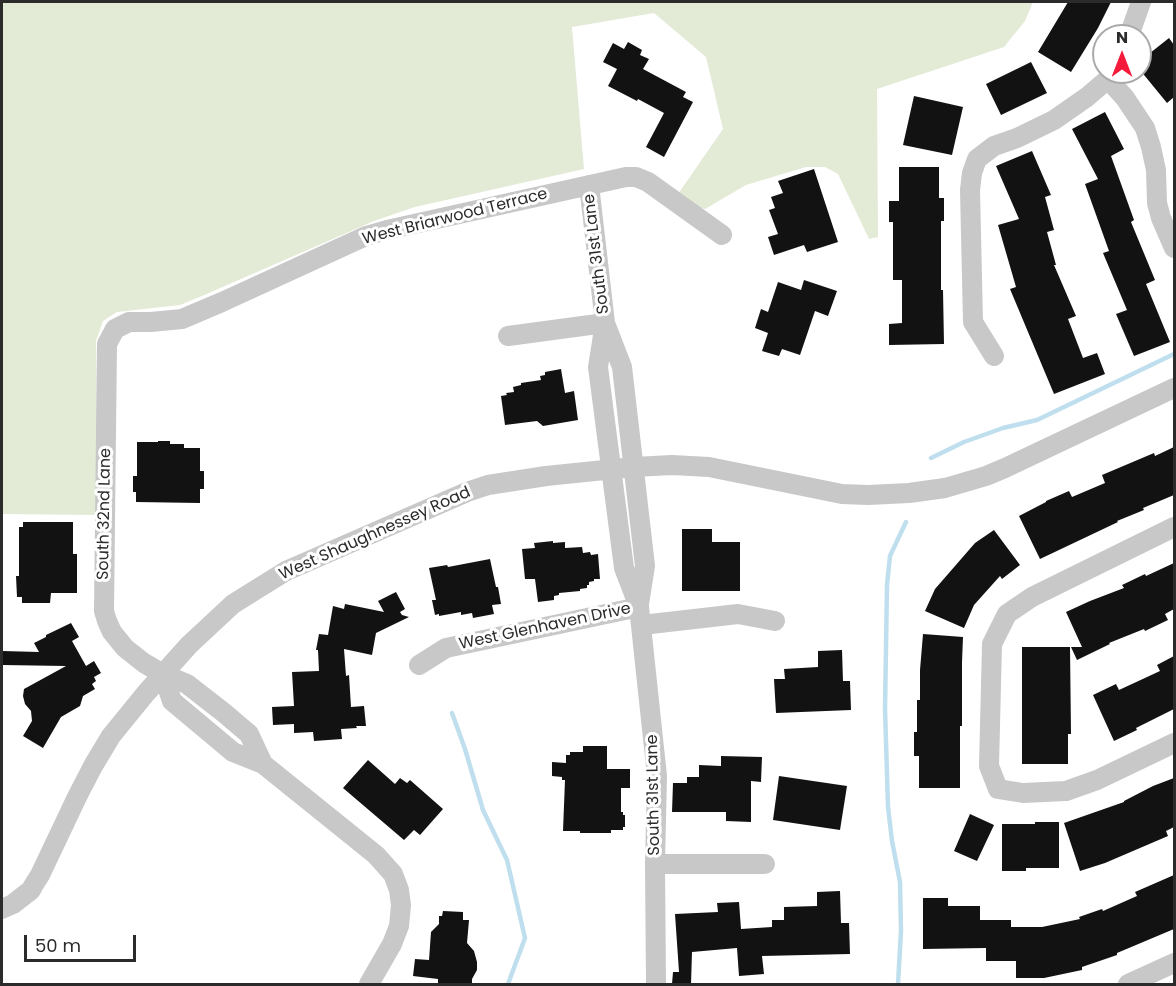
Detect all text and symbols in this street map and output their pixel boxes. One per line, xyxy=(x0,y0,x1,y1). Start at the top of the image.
north arrow xyxy=(1092,24,1152,84)
text: N xyxy=(1116,26,1128,49)
street label: West Briarwood Terrace xyxy=(360,185,550,249)
street label: South 31st Lane xyxy=(580,193,614,315)
street label: South 32nd Lane xyxy=(94,448,116,580)
street label: West Shaughnessey Road xyxy=(276,483,474,585)
street label: West Glenhaven Drive xyxy=(457,599,633,655)
street label: South 31st Lane xyxy=(643,734,665,856)
scale bar xyxy=(27,923,140,961)
text: 50 m xyxy=(35,933,81,958)

